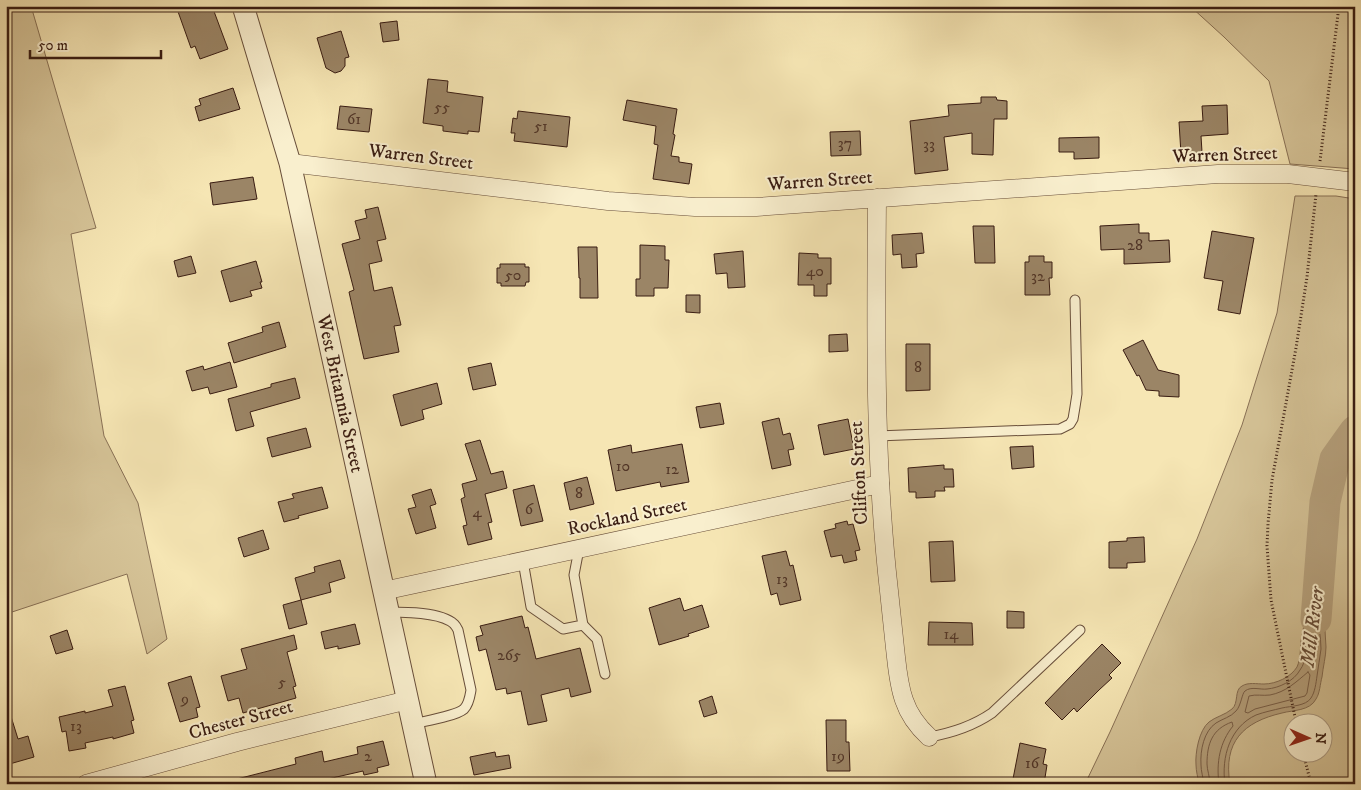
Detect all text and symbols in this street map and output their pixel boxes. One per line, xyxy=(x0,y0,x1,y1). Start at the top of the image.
scale bar xyxy=(30,28,161,60)
text: 50 m xyxy=(38,36,68,55)
house number: 55 xyxy=(434,97,450,117)
house number: 61 xyxy=(347,109,361,129)
house number: 51 xyxy=(534,116,548,136)
house number: 37 xyxy=(838,133,852,153)
house number: 33 xyxy=(923,134,935,154)
street label: Warren Street xyxy=(366,139,475,175)
street label: Warren Street xyxy=(1171,142,1278,168)
street label: Warren Street xyxy=(766,166,873,196)
house number: 28 xyxy=(1127,235,1143,255)
house number: 40 xyxy=(806,261,824,281)
house number: 50 xyxy=(505,265,521,285)
house number: 32 xyxy=(1031,266,1045,286)
street label: West Britannia Street xyxy=(312,312,369,475)
house number: 8 xyxy=(914,357,922,377)
street label: Clifton Street xyxy=(845,421,873,525)
house number: 10 xyxy=(616,456,630,476)
house number: 12 xyxy=(665,459,679,479)
house number: 8 xyxy=(575,483,583,503)
street label: Rockland Street xyxy=(565,493,689,541)
house number: 6 xyxy=(525,499,534,519)
house number: 4 xyxy=(472,502,482,522)
house number: 13 xyxy=(776,569,788,589)
water label: Mill River xyxy=(1295,584,1331,670)
house number: 14 xyxy=(943,624,959,644)
house number: 265 xyxy=(497,645,521,665)
house number: 5 xyxy=(278,672,286,692)
house number: 9 xyxy=(180,689,189,709)
street label: Chester Street xyxy=(186,695,296,745)
north arrow xyxy=(1284,712,1334,762)
house number: 13 xyxy=(70,716,82,736)
text: N xyxy=(1311,732,1329,745)
house number: 2 xyxy=(364,746,372,766)
house number: 19 xyxy=(831,746,845,766)
house number: 16 xyxy=(1025,753,1040,773)

